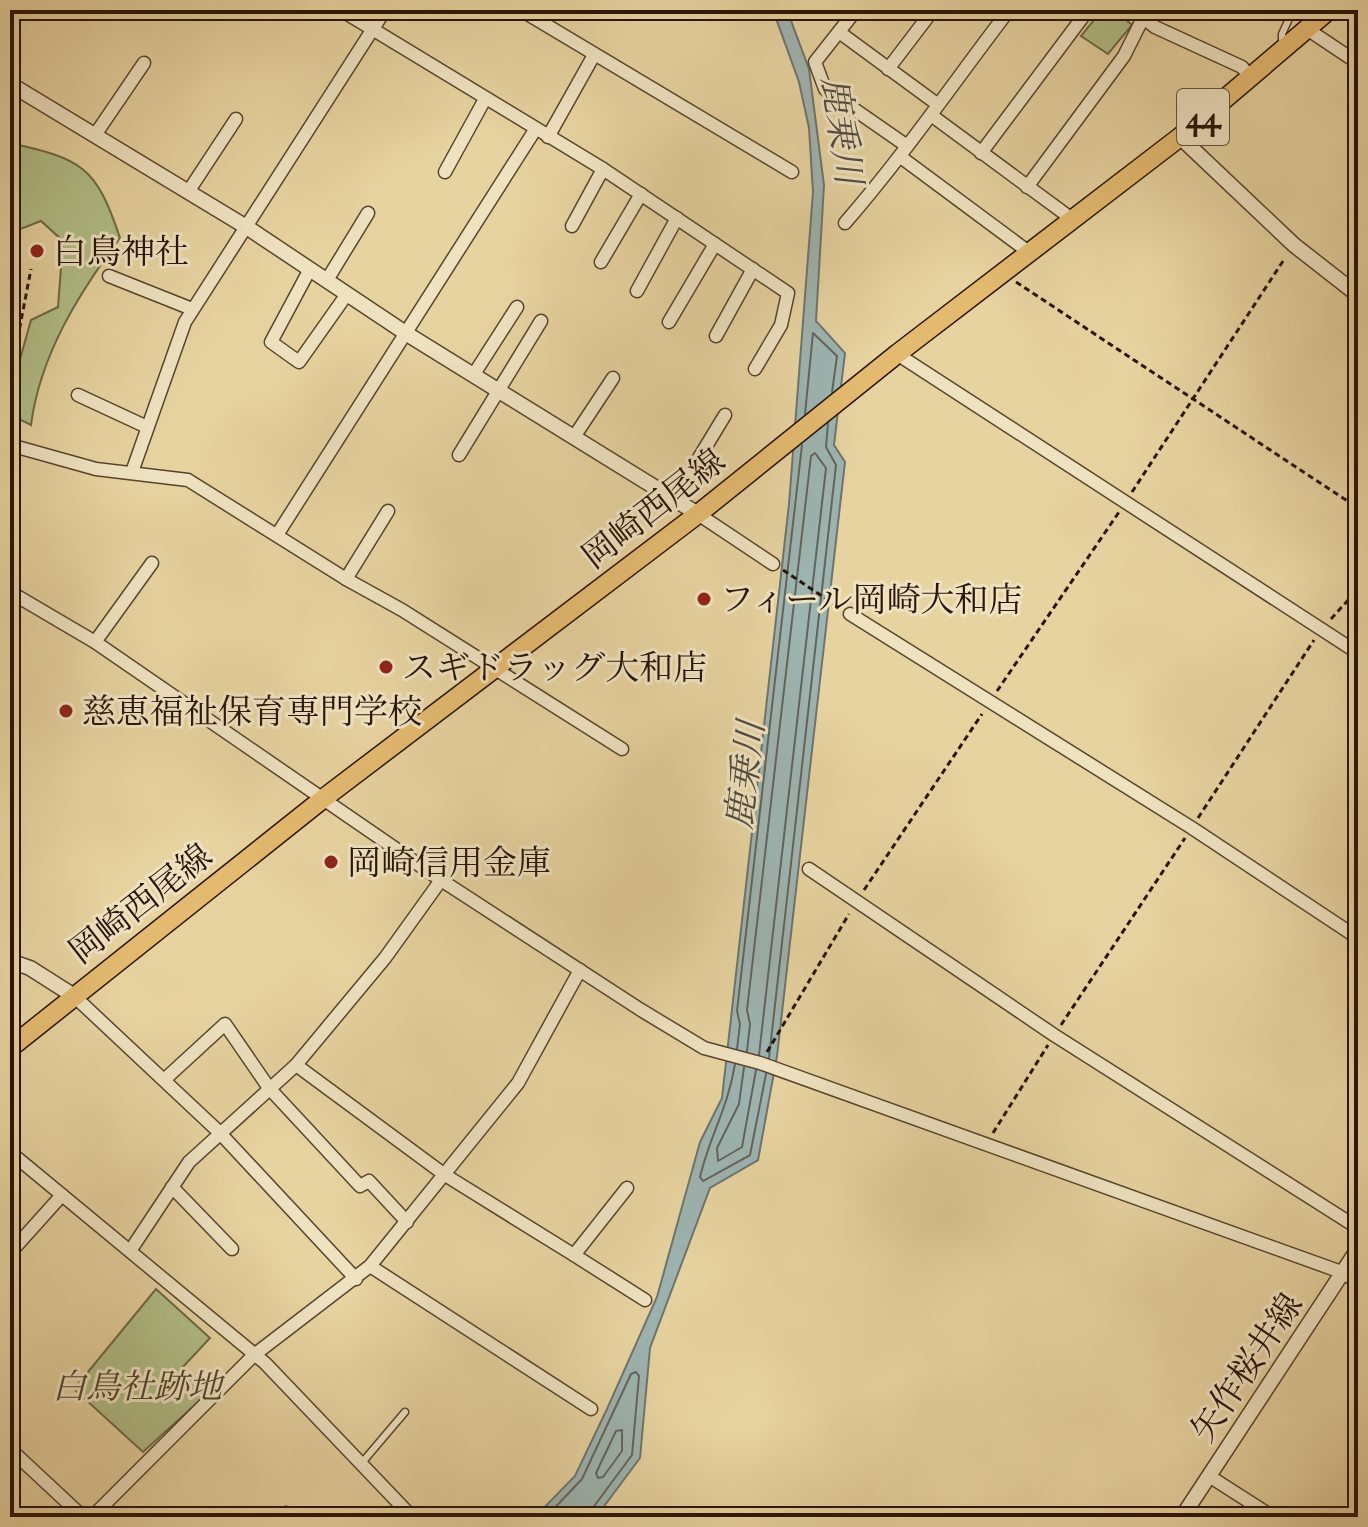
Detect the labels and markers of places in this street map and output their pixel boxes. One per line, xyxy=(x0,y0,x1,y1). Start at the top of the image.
place label: 白鳥神社 xyxy=(53,231,189,274)
marker: 白鳥神社 xyxy=(28,242,46,260)
place label: フィール岡崎大和店 xyxy=(720,579,1023,622)
marker: フィール岡崎大和店 xyxy=(695,590,713,608)
place label: スギドラッグ大和店 xyxy=(402,647,707,690)
marker: スギドラッグ大和店 xyxy=(377,658,395,676)
place label: 慈恵福祉保育専門学校 xyxy=(82,691,422,734)
marker: 慈恵福祉保育専門学校 xyxy=(57,702,75,720)
place label: 岡崎信用金庫 xyxy=(347,842,551,885)
marker: 岡崎信用金庫 xyxy=(322,853,340,871)

